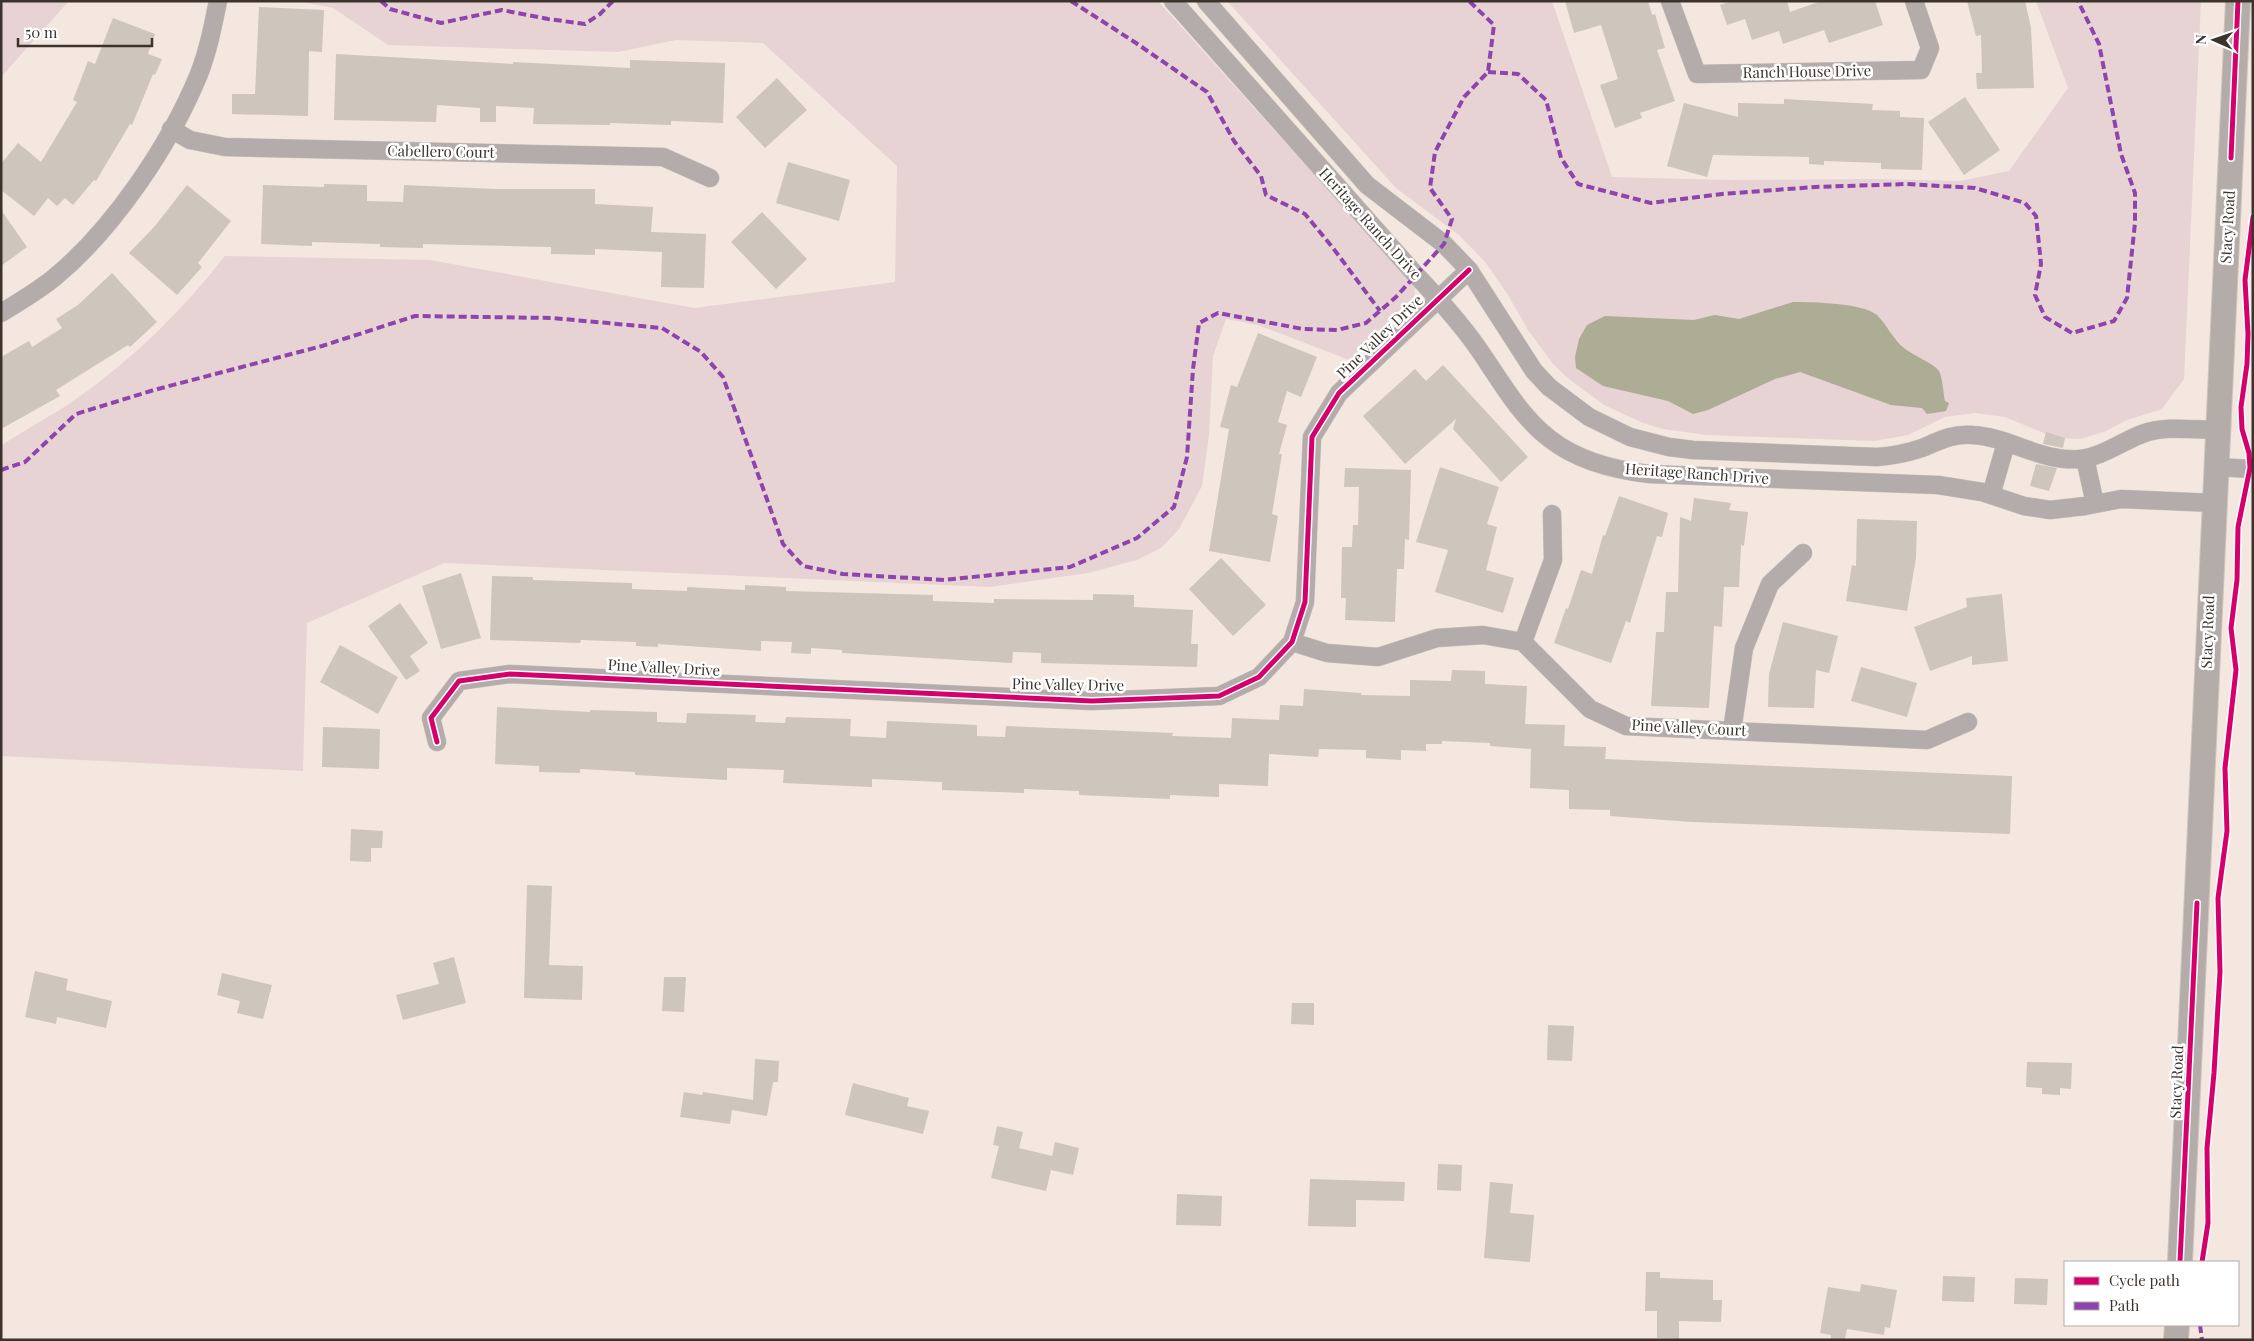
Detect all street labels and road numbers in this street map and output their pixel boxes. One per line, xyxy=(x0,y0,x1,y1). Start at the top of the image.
street label: Ranch House Drive xyxy=(1742,60,1872,82)
street label: Cabellero Court xyxy=(387,140,496,162)
street label: Heritage Ranch Drive xyxy=(1315,163,1426,284)
street label: Stacy Road xyxy=(2215,190,2239,264)
street label: Pine Valley Drive xyxy=(1332,290,1427,383)
street label: Heritage Ranch Drive xyxy=(1624,458,1770,488)
street label: Stacy Road xyxy=(2196,595,2218,669)
street label: Pine Valley Drive xyxy=(607,654,721,680)
street label: Pine Valley Drive xyxy=(1012,673,1124,695)
street label: Pine Valley Court xyxy=(1631,714,1748,740)
street label: Stacy Road xyxy=(2165,1045,2187,1119)

